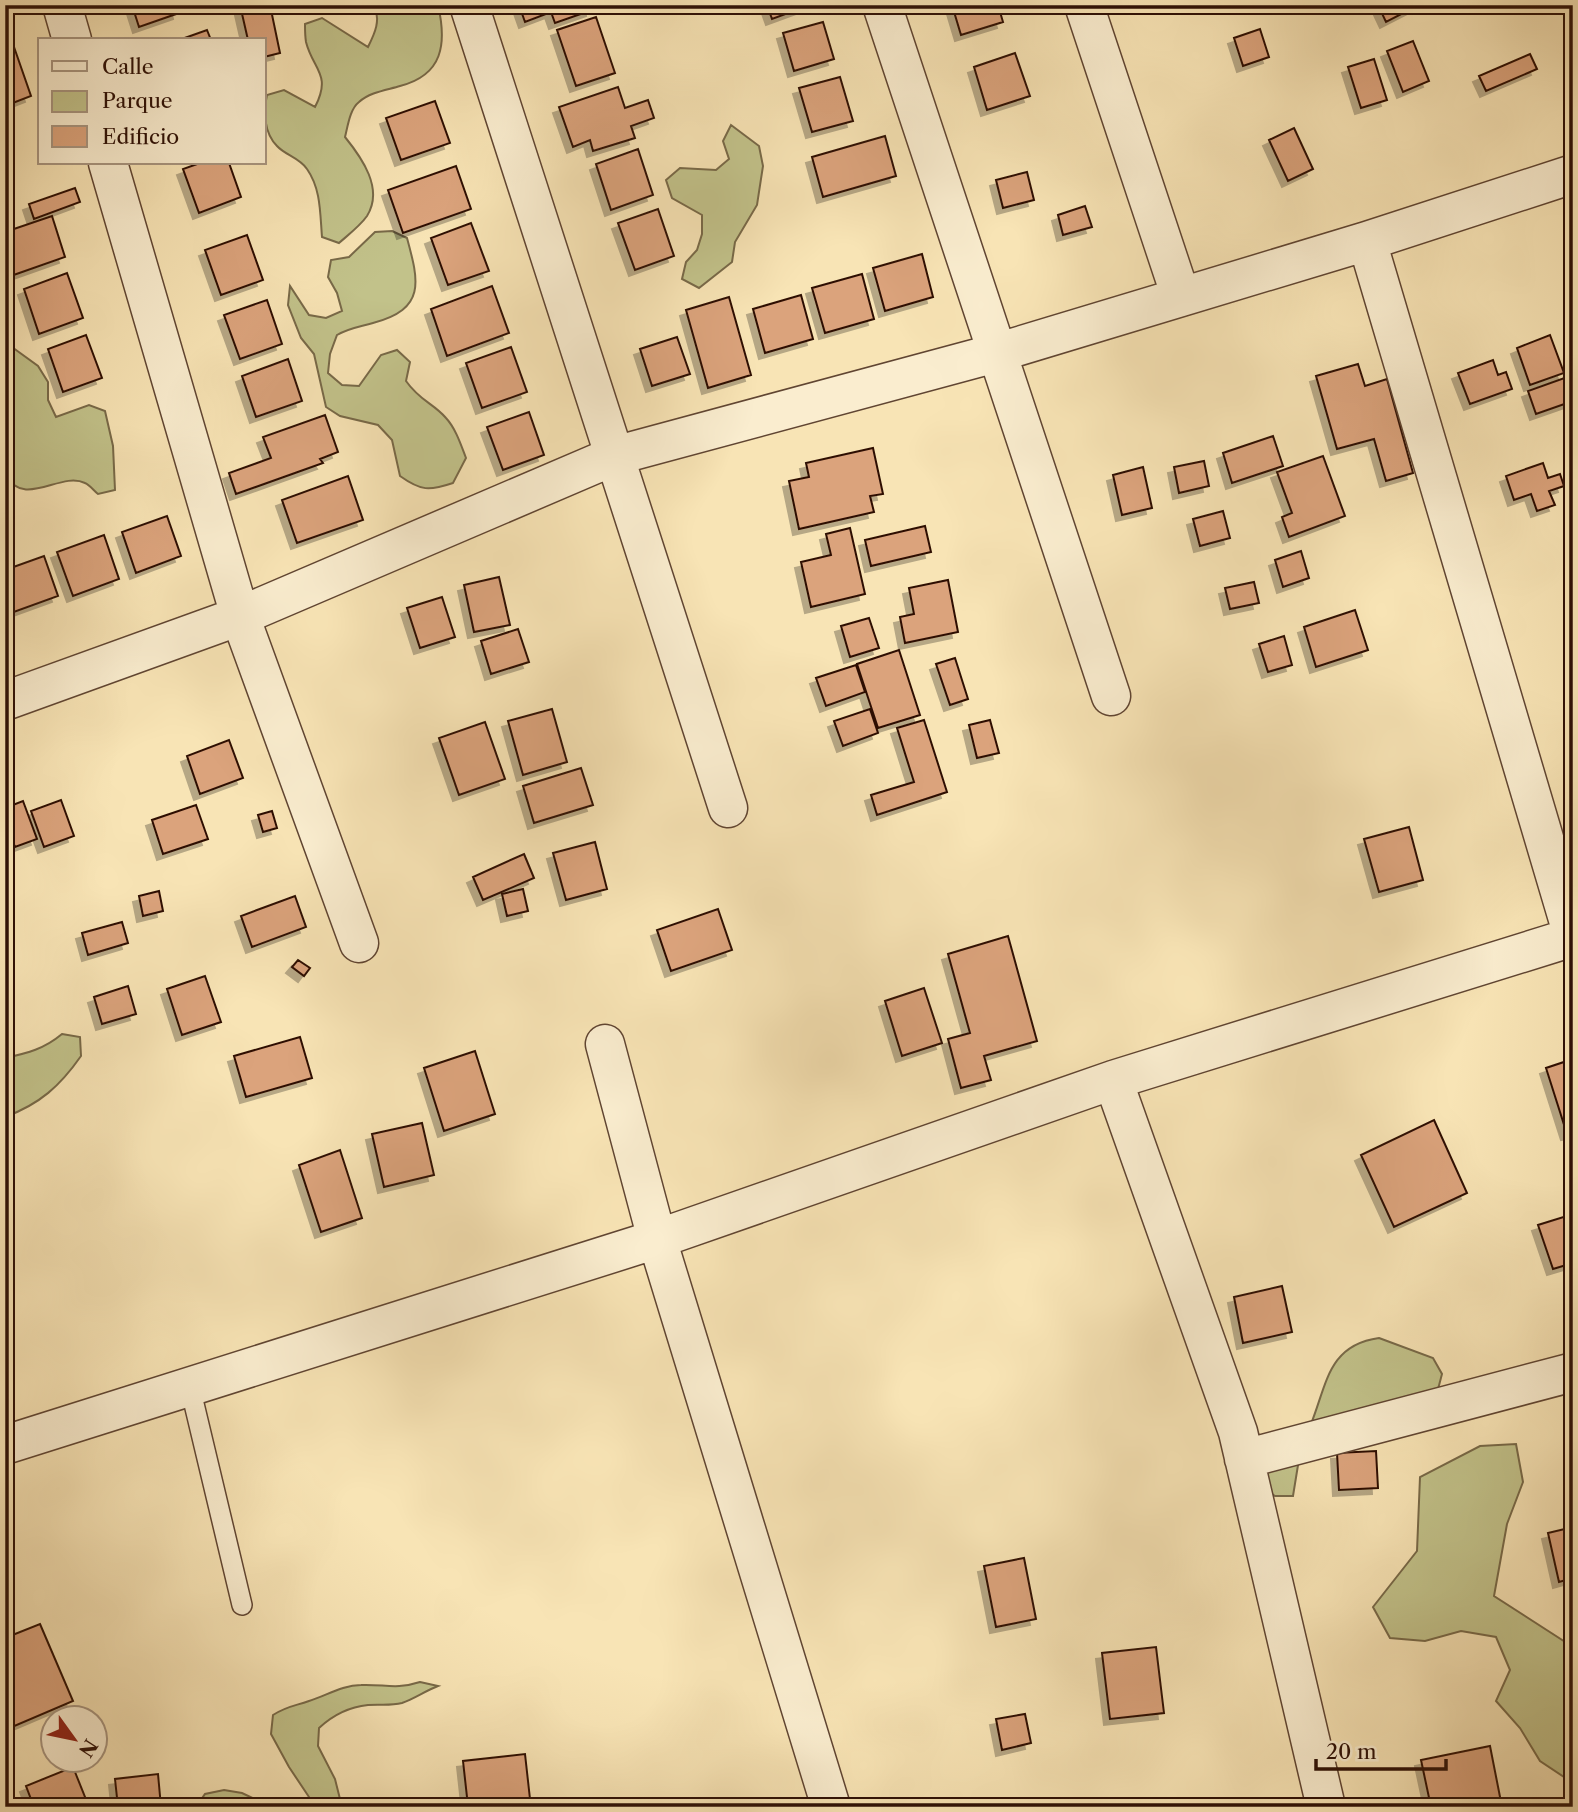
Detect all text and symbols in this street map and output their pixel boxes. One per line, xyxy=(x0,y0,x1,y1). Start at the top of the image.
legend xyxy=(38,38,266,164)
text: Calle xyxy=(102,54,154,79)
text: Parque xyxy=(102,88,173,113)
text: Edificio xyxy=(102,124,179,149)
north arrow xyxy=(38,1703,108,1773)
scale bar xyxy=(1316,1728,1445,1772)
text: N xyxy=(74,1735,102,1761)
text: 20 m xyxy=(1326,1739,1377,1764)

